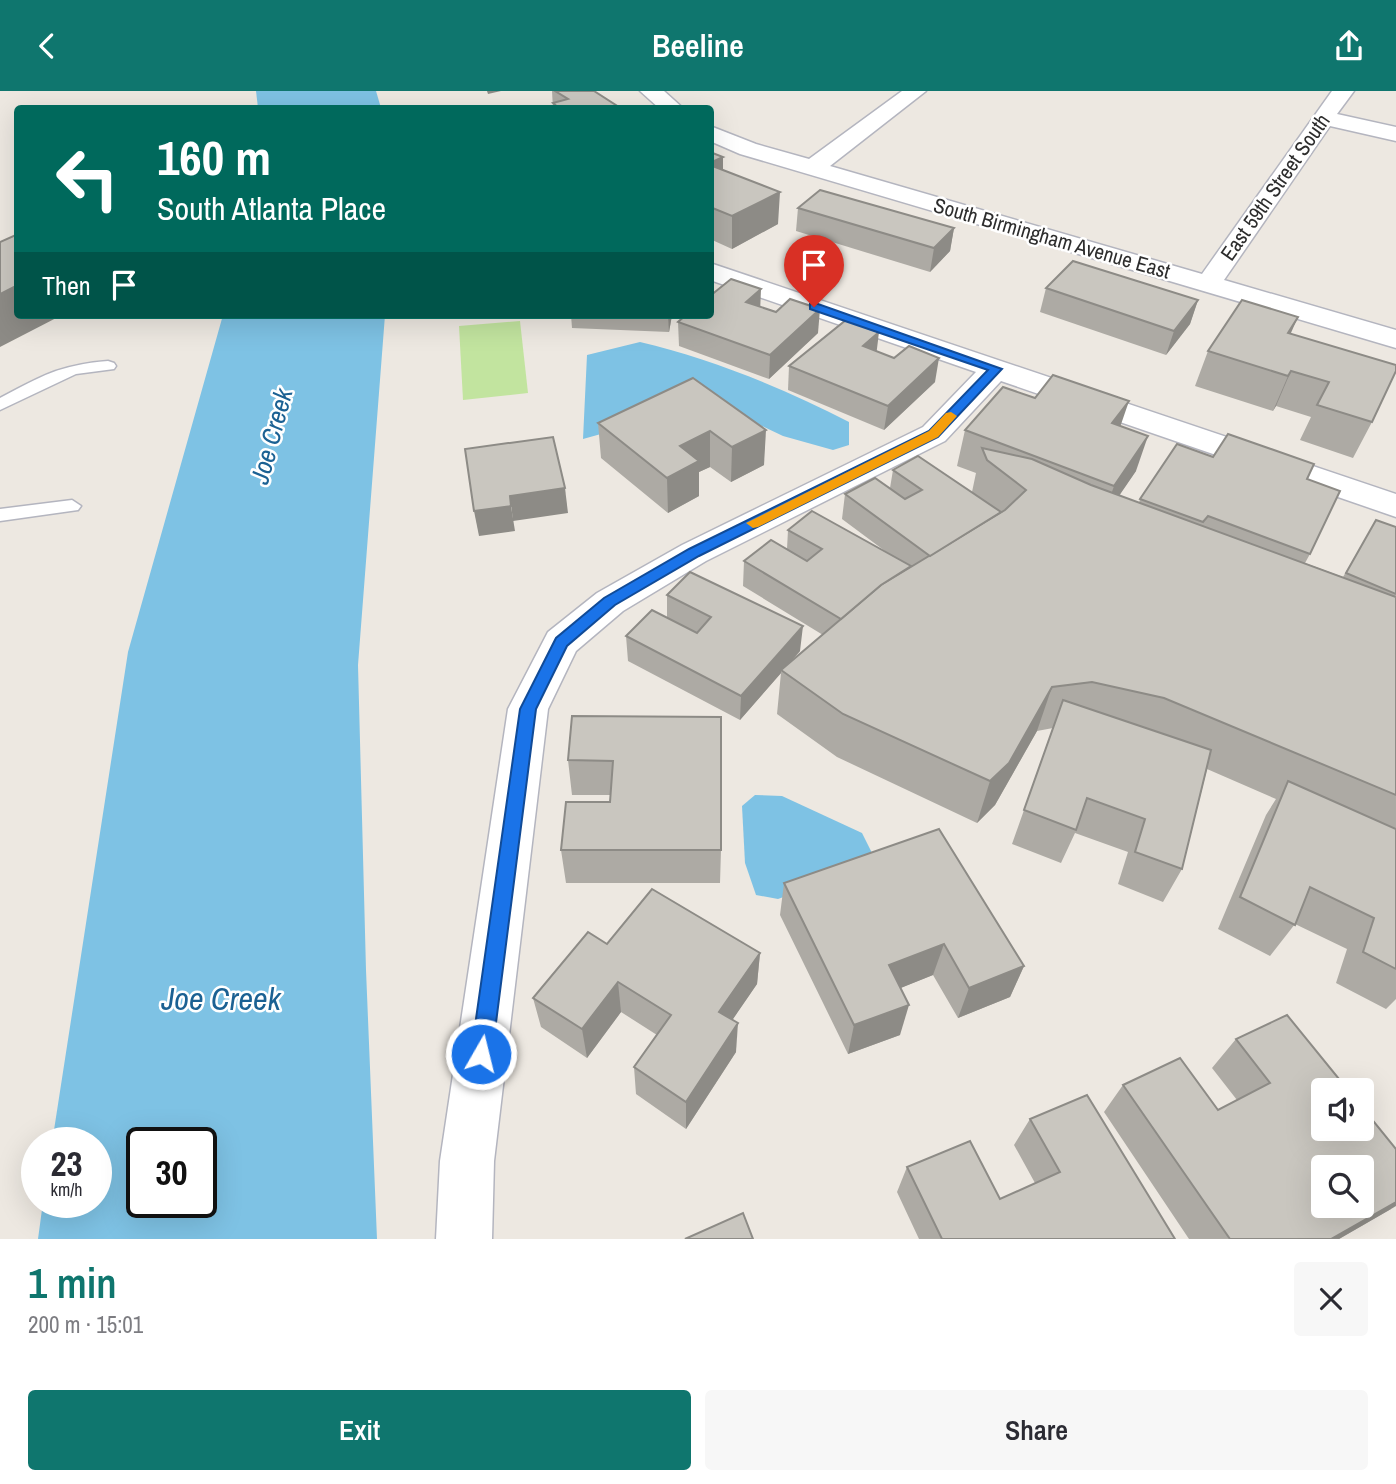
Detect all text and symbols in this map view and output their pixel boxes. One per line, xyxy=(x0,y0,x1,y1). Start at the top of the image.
text: Beeline xyxy=(652,24,744,67)
icon: back xyxy=(28,27,66,65)
icon: share xyxy=(1330,27,1368,65)
street label: East 59th Street South xyxy=(1213,108,1337,266)
text: 160 m xyxy=(157,124,271,190)
icon: left xyxy=(42,133,133,224)
text: South Atlanta Place xyxy=(157,187,386,230)
street label: South Birmingham Avenue East xyxy=(930,190,1174,286)
pin xyxy=(784,235,844,307)
icon: arrive xyxy=(795,246,833,284)
icon: arrive xyxy=(105,266,143,304)
text: Then xyxy=(42,268,91,303)
water label: Joe Creek xyxy=(241,383,301,488)
water label: Joe Creek xyxy=(160,977,282,1020)
position arrow xyxy=(444,1017,518,1091)
map controls xyxy=(1311,1078,1374,1218)
button: sound xyxy=(1311,1078,1374,1141)
speed limit sign: 30 xyxy=(126,1127,217,1218)
text: 23 xyxy=(51,1140,82,1187)
button: search xyxy=(1311,1155,1374,1218)
text: km/h xyxy=(51,1177,83,1202)
text: 1 min xyxy=(28,1255,117,1311)
button: close xyxy=(1294,1262,1368,1336)
text: 200 m · 15:01 xyxy=(28,1309,143,1340)
button: Exit xyxy=(28,1390,691,1470)
button: Share xyxy=(705,1390,1368,1470)

